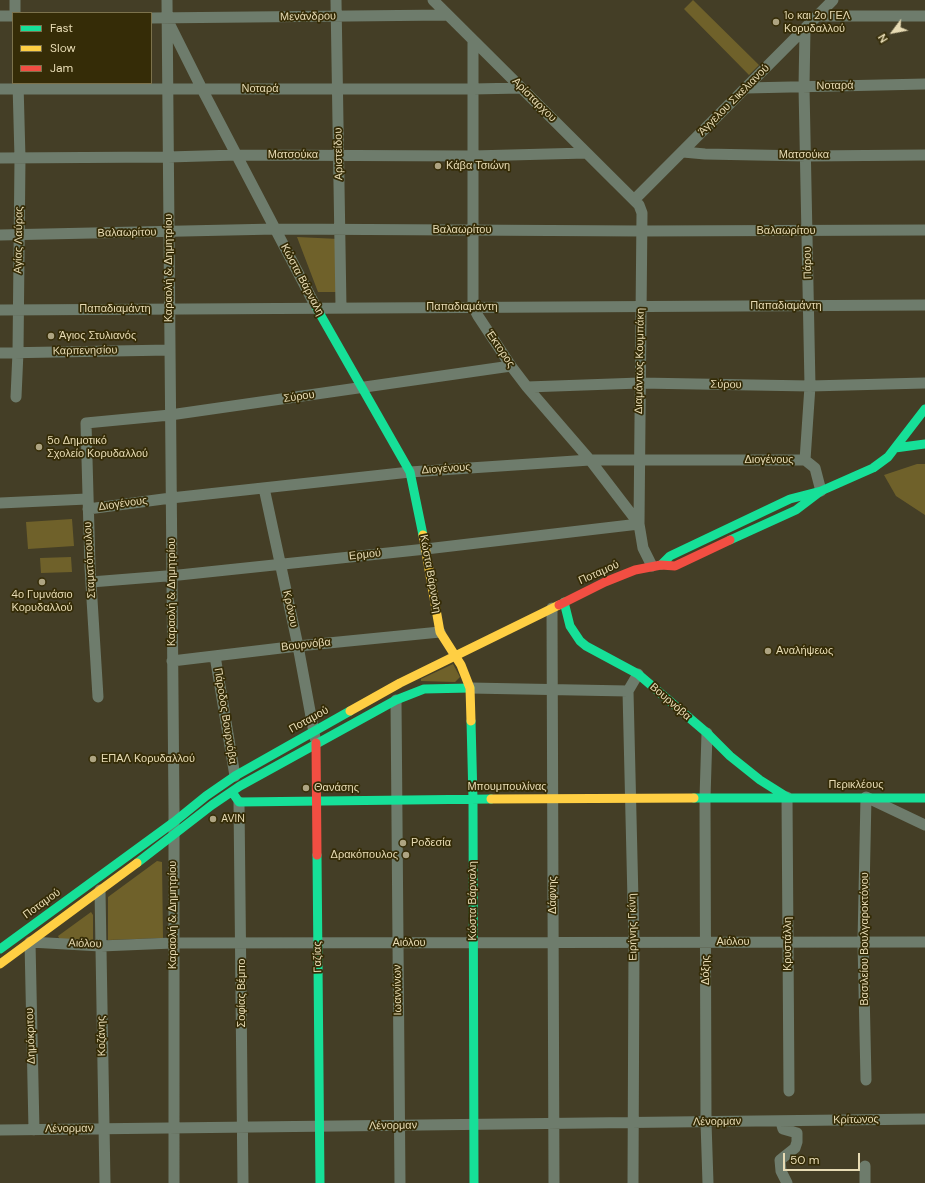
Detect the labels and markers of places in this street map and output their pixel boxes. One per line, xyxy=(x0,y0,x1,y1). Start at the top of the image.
place label: 1o και 2ο ΓΕΛ Κορυδαλλού xyxy=(784,9,850,35)
marker: 1o και 2ο ΓΕΛ Κορυδαλλού xyxy=(771,17,781,27)
place label: Κάβα Τσιώνη xyxy=(446,159,510,173)
marker: Κάβα Τσιώνη xyxy=(433,161,443,171)
place label: Άγιος Στυλιανός xyxy=(59,329,136,343)
marker: Άγιος Στυλιανός xyxy=(46,331,56,341)
place label: 5ο Δημοτικό Σχολείο Κορυδαλλού xyxy=(47,434,148,460)
marker: 5ο Δημοτικό Σχολείο Κορυδαλλού xyxy=(34,442,44,452)
marker: 4ο Γυμνάσιο Κορυδαλλού xyxy=(37,577,47,587)
place label: 4ο Γυμνάσιο Κορυδαλλού xyxy=(11,588,73,614)
place label: Αναλήψεως xyxy=(776,644,833,658)
marker: Αναλήψεως xyxy=(763,646,773,656)
place label: ΕΠΑΛ Κορυδαλλού xyxy=(101,752,195,766)
marker: ΕΠΑΛ Κορυδαλλού xyxy=(88,754,98,764)
place label: Θανάσης xyxy=(314,781,359,795)
marker: Θανάσης xyxy=(301,783,311,793)
place label: AVIN xyxy=(221,812,245,826)
marker: AVIN xyxy=(208,814,218,824)
place label: Ροδεσία xyxy=(411,836,451,850)
marker: Ροδεσία xyxy=(398,838,408,848)
place label: Δρακόπουλος xyxy=(331,848,398,862)
marker: Δρακόπουλος xyxy=(401,850,411,860)

